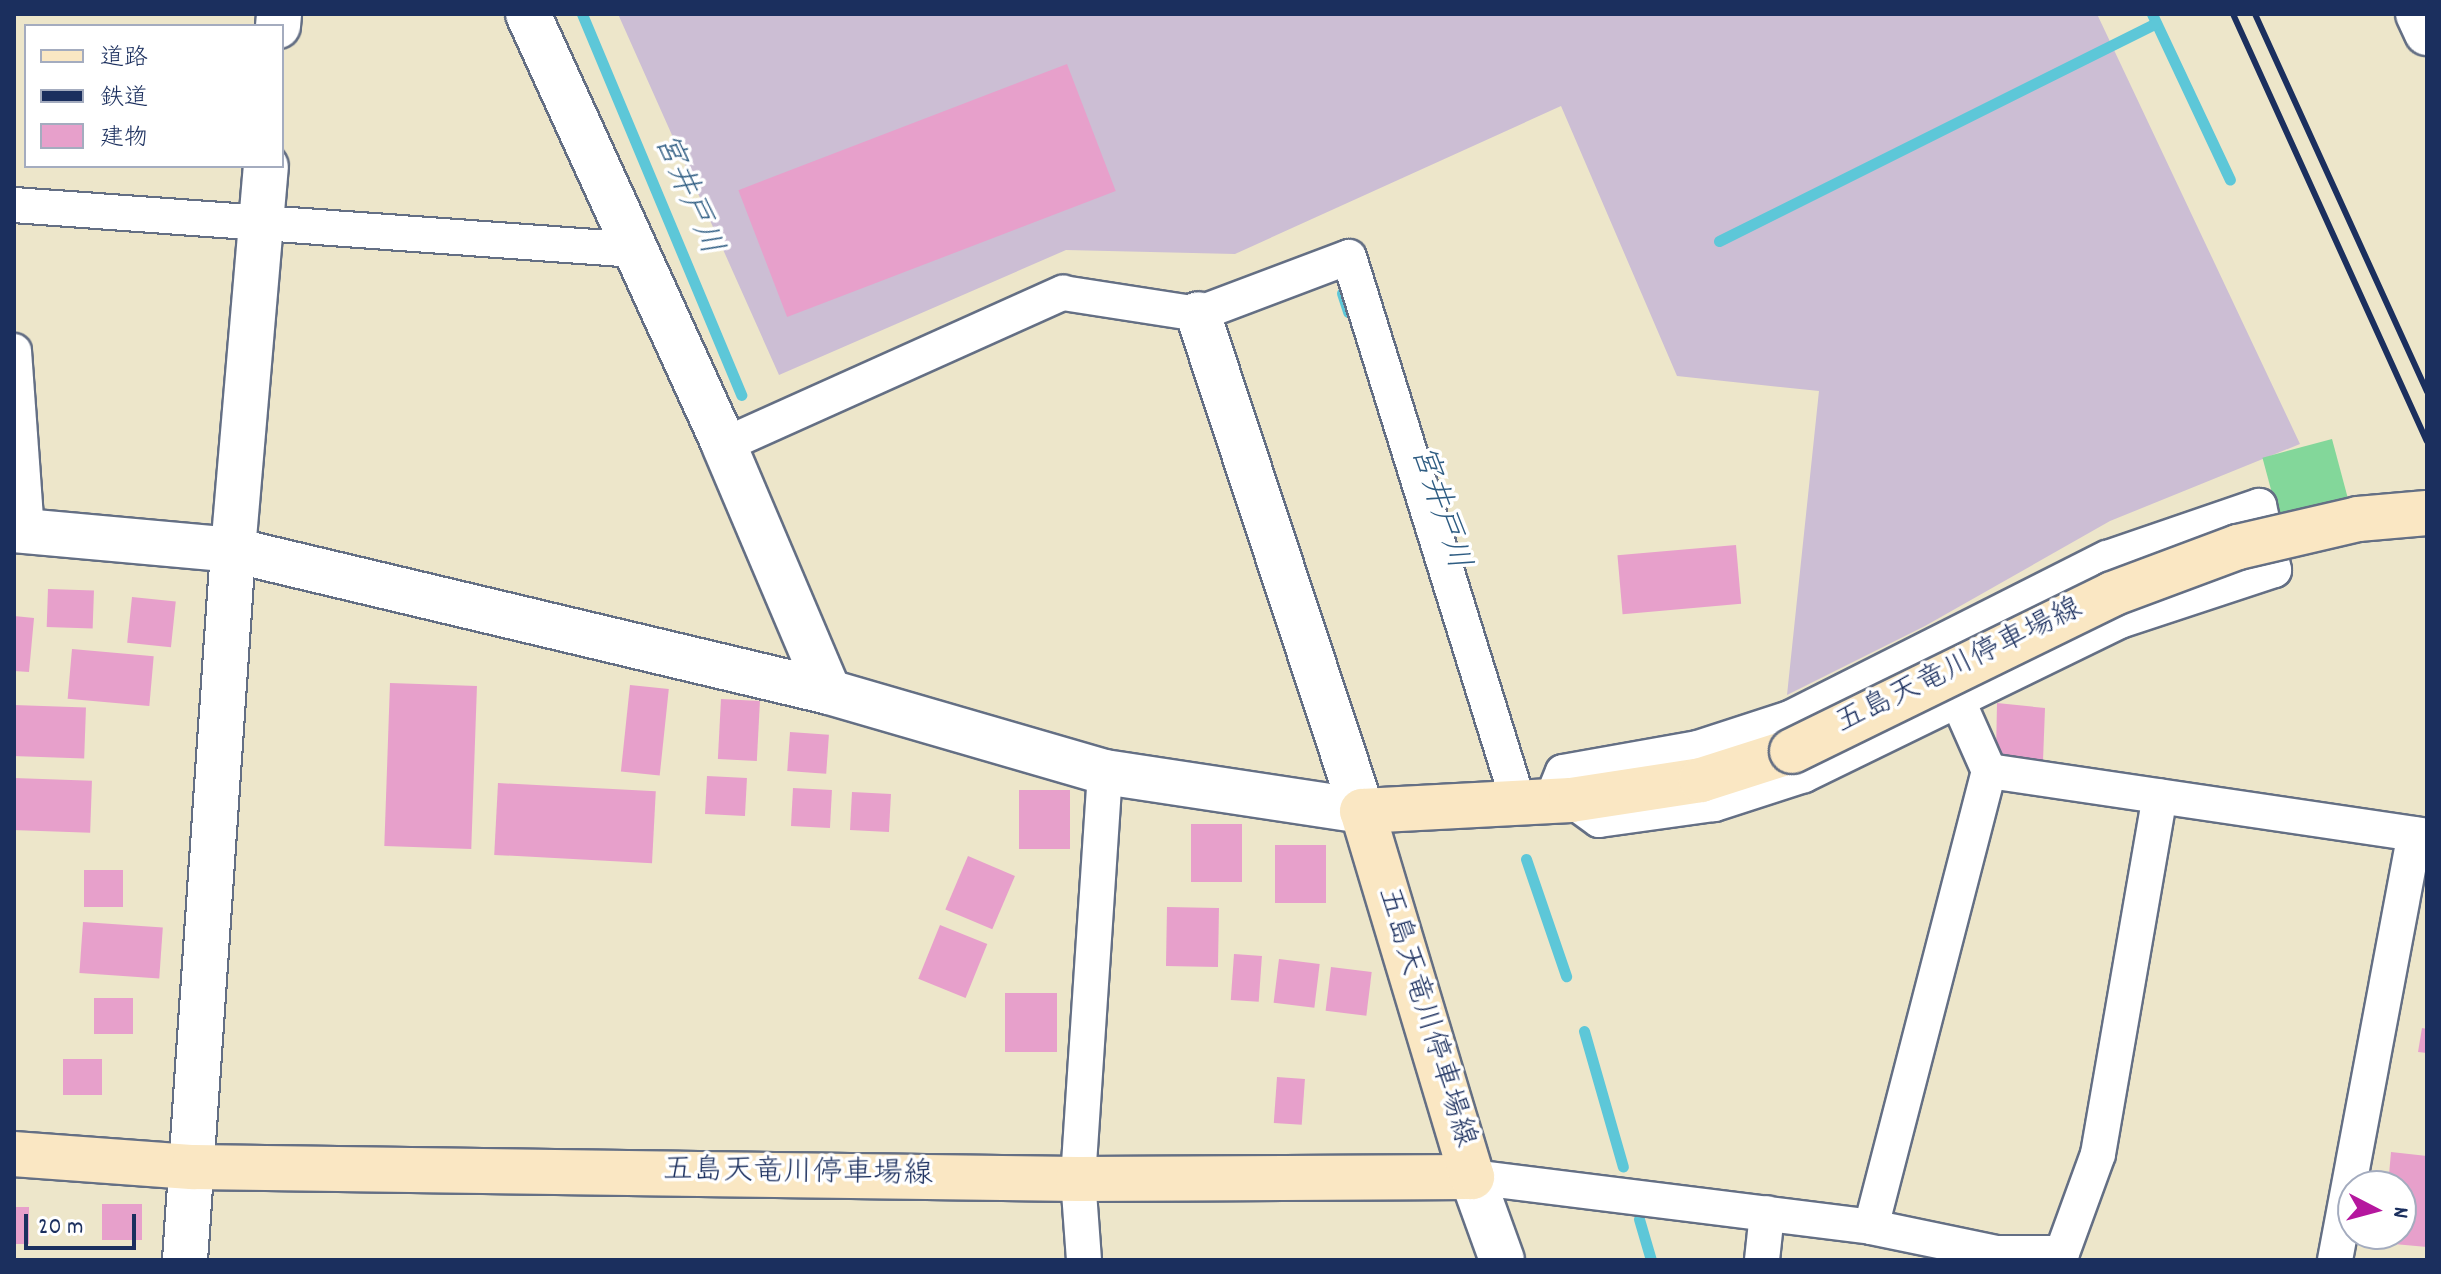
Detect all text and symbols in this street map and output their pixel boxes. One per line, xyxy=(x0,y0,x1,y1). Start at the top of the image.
legend xyxy=(24,24,284,168)
text: 道路 xyxy=(100,42,148,76)
text: 鉄道 xyxy=(100,82,148,116)
text: 建物 xyxy=(100,122,148,156)
water label: 宮井戸川 xyxy=(643,129,729,261)
water label: 宮井戸川 xyxy=(1400,441,1476,575)
street label: 五島天竜川停車場線 xyxy=(1831,593,2089,743)
street label: 五島天竜川停車場線 xyxy=(1367,884,1481,1152)
street label: 五島天竜川停車場線 xyxy=(663,1155,933,1195)
north arrow xyxy=(2337,1170,2417,1250)
scale bar xyxy=(28,1198,140,1248)
text: N xyxy=(2383,1205,2415,1219)
text: 20 m xyxy=(38,1211,84,1245)

